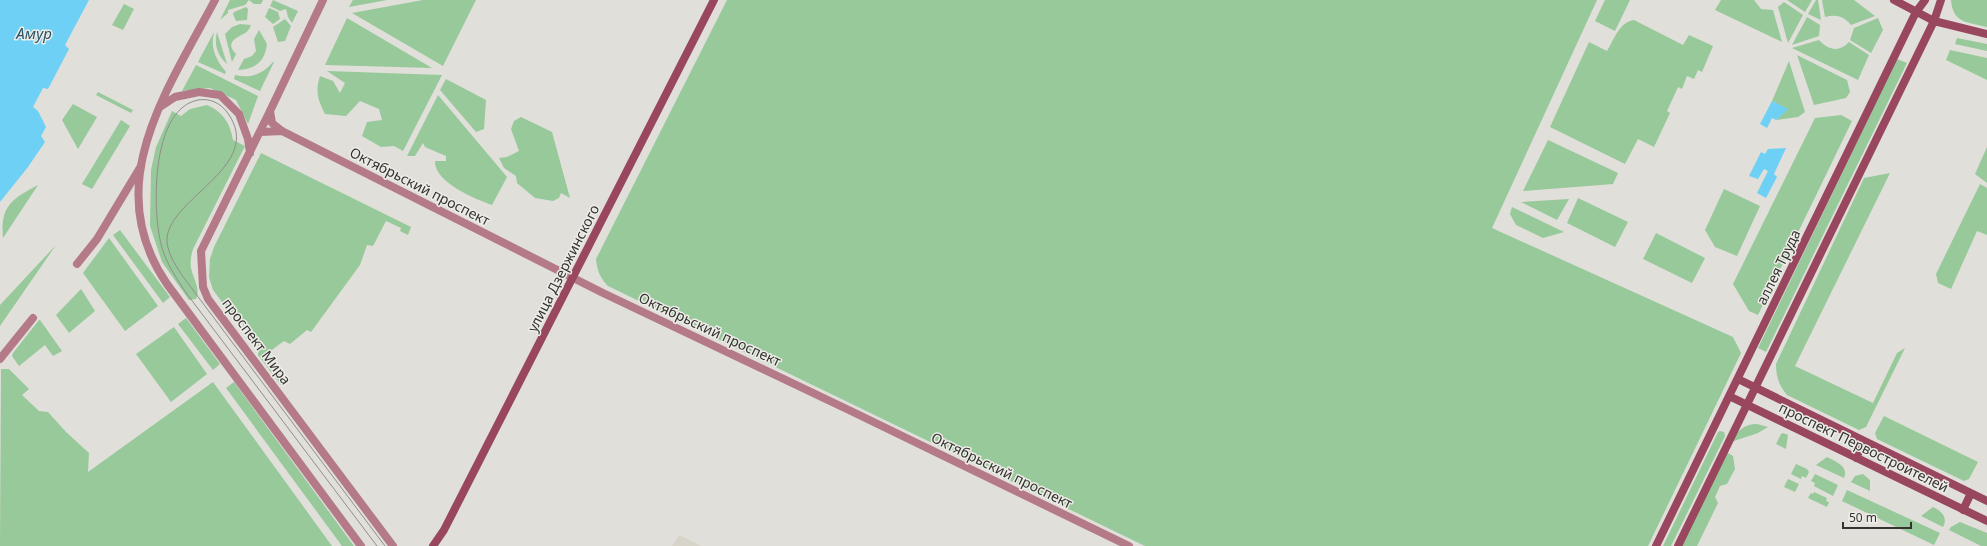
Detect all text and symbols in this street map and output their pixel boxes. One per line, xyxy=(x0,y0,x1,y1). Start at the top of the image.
water label: Амур xyxy=(15,23,52,43)
street label: Октябрьский проспект xyxy=(347,142,494,230)
street label: улица Дзержинского xyxy=(523,201,603,335)
street label: аллея Труда xyxy=(1752,226,1804,308)
street label: Октябрьский проспект xyxy=(636,288,785,371)
street label: проспект Мира xyxy=(218,294,296,388)
street label: проспект Первостроителей xyxy=(1776,398,1952,496)
street label: Октябрьский проспект xyxy=(928,428,1076,513)
scale bar xyxy=(1843,504,1911,530)
text: 50 m xyxy=(1849,509,1877,526)

